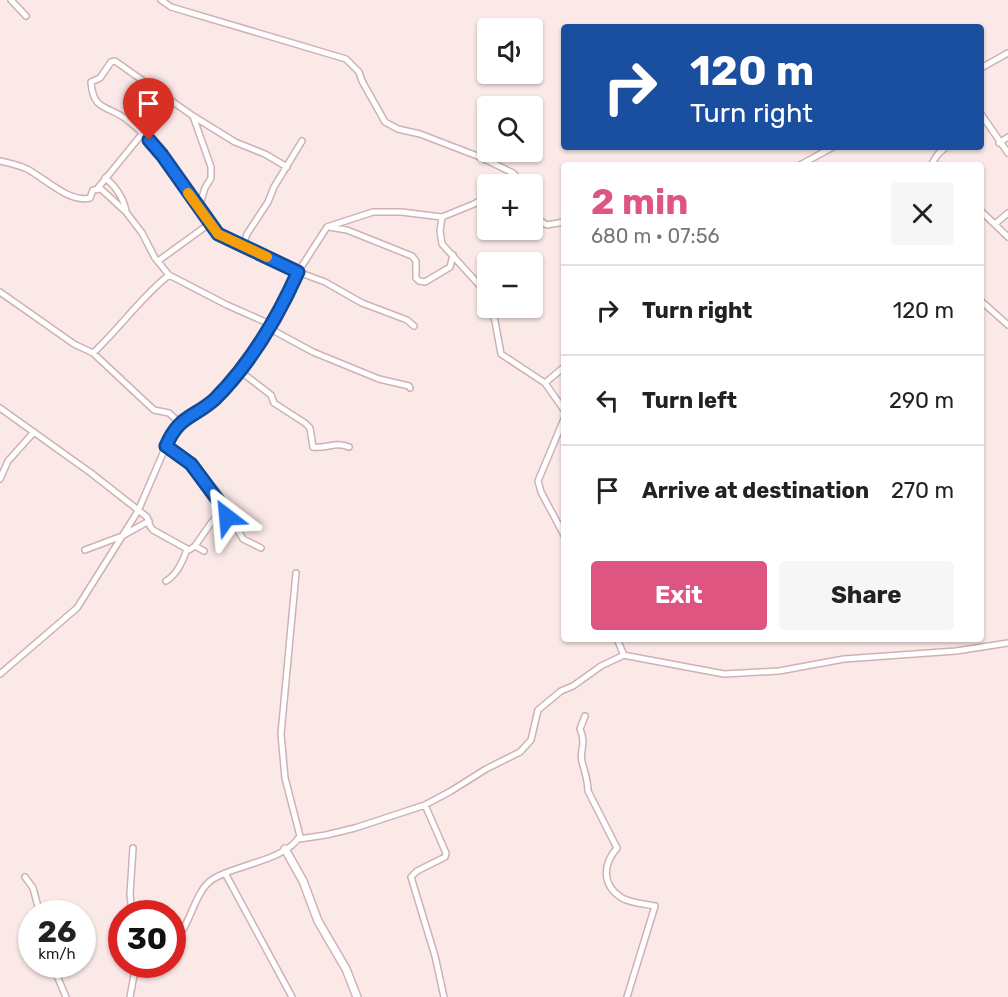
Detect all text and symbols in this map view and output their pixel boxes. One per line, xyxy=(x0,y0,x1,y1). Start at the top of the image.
map controls xyxy=(477,18,543,318)
button: sound xyxy=(477,18,543,84)
text: 120 m xyxy=(690,46,814,96)
icon: right xyxy=(591,48,669,126)
pin xyxy=(123,78,174,140)
icon: arrive xyxy=(132,87,165,120)
button: search xyxy=(477,96,543,162)
text: Turn right xyxy=(690,97,813,129)
button: + xyxy=(477,174,543,240)
text: 2 min xyxy=(591,180,689,223)
button: close xyxy=(891,182,954,245)
text: 680 m · 07:56 xyxy=(591,224,720,248)
button: − xyxy=(477,252,543,318)
icon: right xyxy=(591,294,624,327)
text: Turn right xyxy=(642,297,752,324)
text: 120 m xyxy=(893,297,954,324)
icon: left xyxy=(591,384,624,417)
text: Turn left xyxy=(642,387,737,414)
text: 290 m xyxy=(889,387,954,414)
icon: arrive xyxy=(591,474,624,507)
text: Arrive at destination xyxy=(642,477,869,504)
text: 270 m xyxy=(891,477,954,504)
position arrow xyxy=(195,485,259,549)
button: Exit xyxy=(591,561,767,630)
button: Share xyxy=(779,561,954,630)
speed limit sign: 30 xyxy=(108,900,186,978)
text: 26 xyxy=(37,914,77,950)
text: km/h xyxy=(38,945,76,963)

